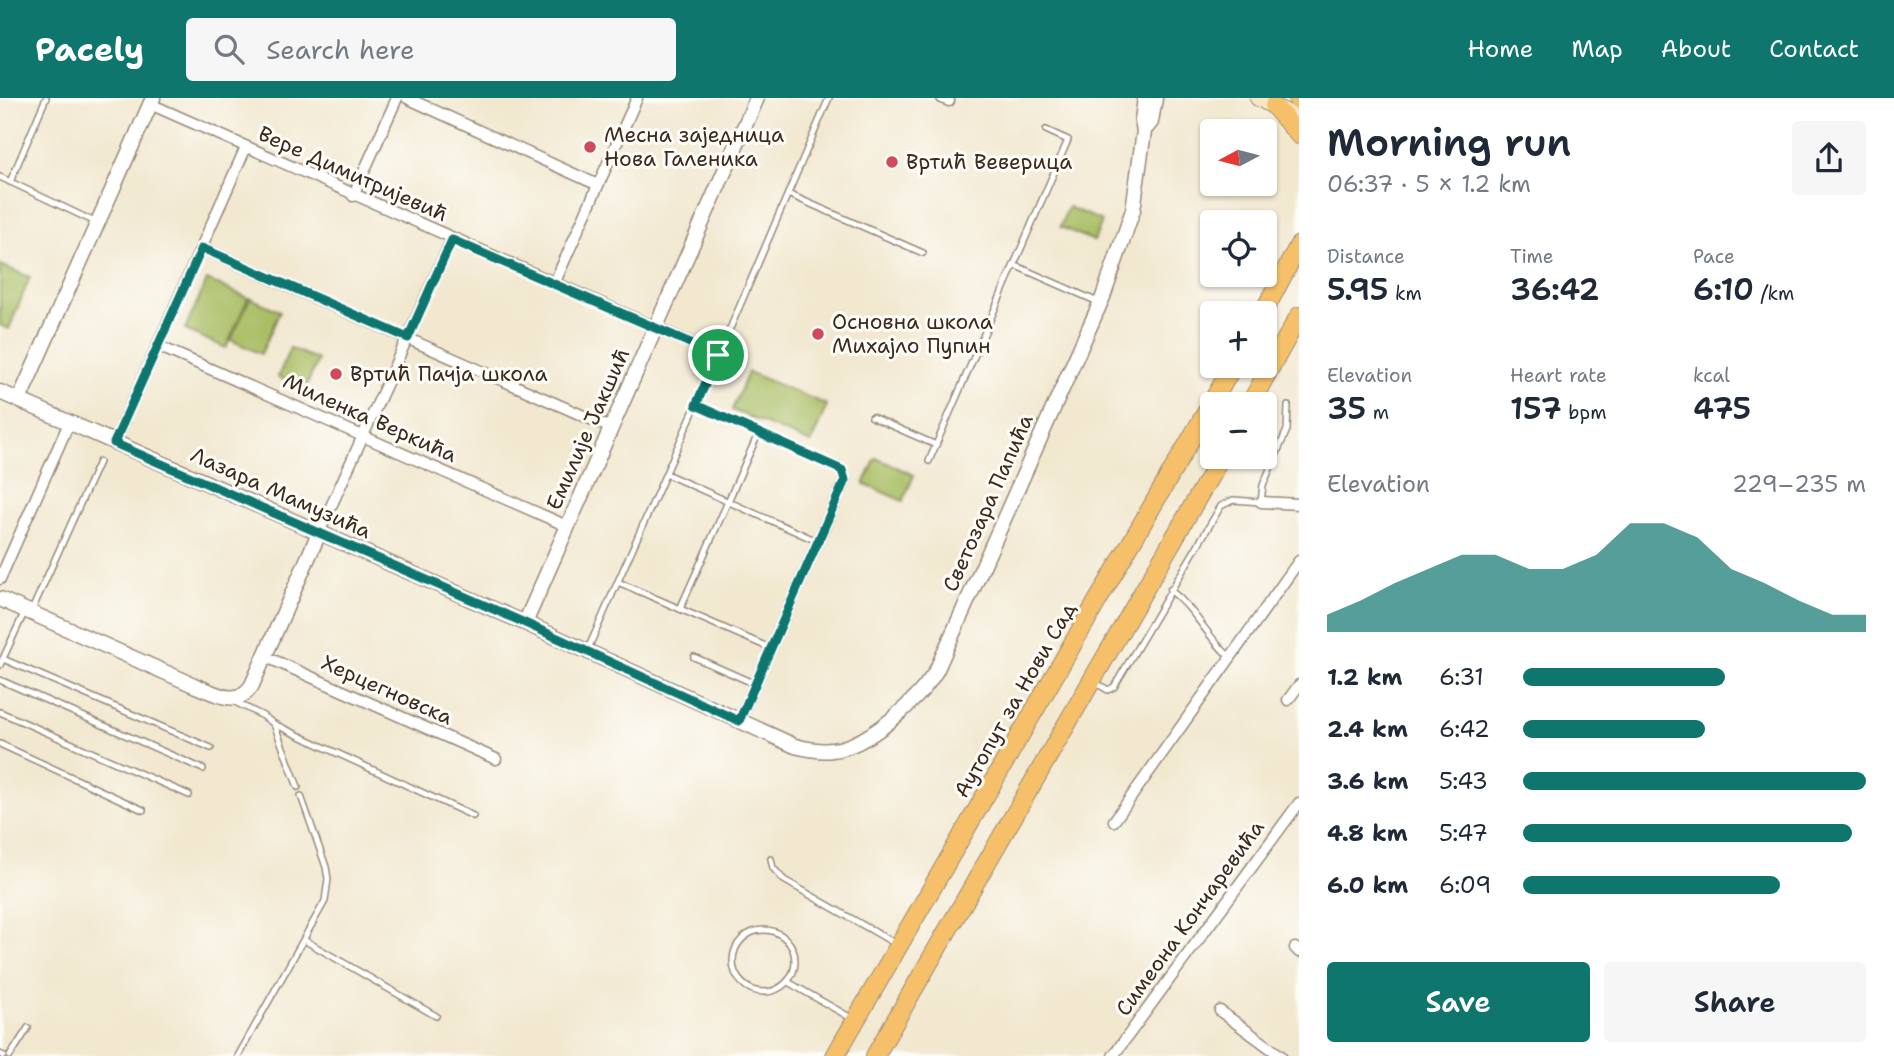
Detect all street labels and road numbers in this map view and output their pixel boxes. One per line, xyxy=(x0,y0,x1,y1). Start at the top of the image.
street label: Вере Димитријевић xyxy=(254,120,452,228)
street label: Емилије Јакшић xyxy=(540,344,636,514)
street label: Миленка Веркића xyxy=(279,367,461,469)
street label: Светозара Папића xyxy=(936,410,1040,596)
street label: Лазара Мамузића xyxy=(187,441,375,545)
street label: Аутопут за Нови Сад xyxy=(948,597,1082,803)
street label: Херцегновска xyxy=(317,649,457,731)
street label: Симеона Кончаревића xyxy=(1109,814,1271,1022)

